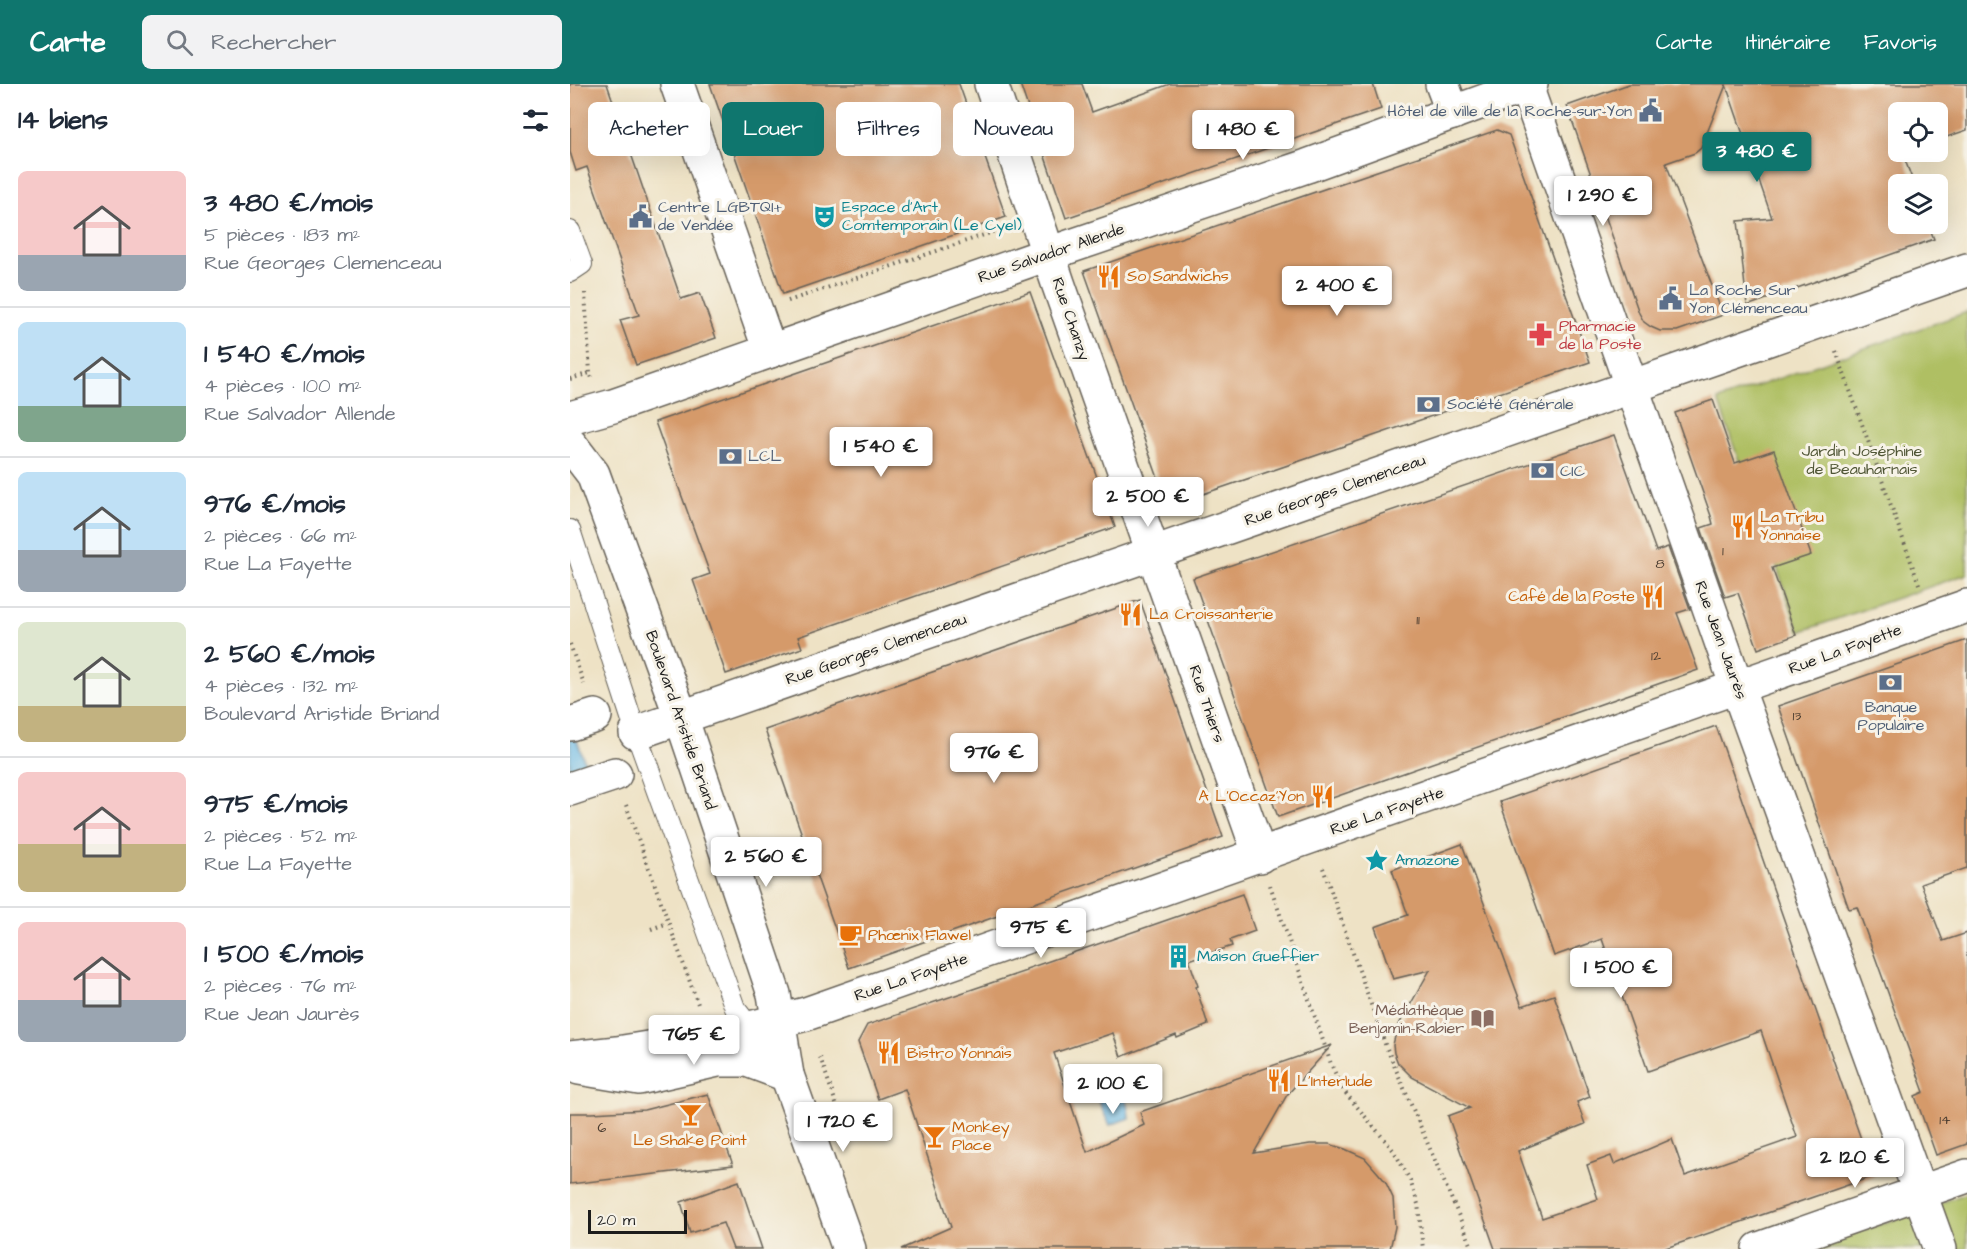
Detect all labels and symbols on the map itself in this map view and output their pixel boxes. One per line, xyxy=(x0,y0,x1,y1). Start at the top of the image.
public building icon: Hôtel de ville de la Roche-sur-Yon xyxy=(1637,98,1663,124)
place label: Hôtel de ville de la Roche-sur-Yon xyxy=(1387,100,1632,122)
pin: 1 480 € xyxy=(1188,110,1298,161)
pin: 3 480 € xyxy=(1702,132,1812,183)
pin: 1 290 € xyxy=(1548,176,1658,227)
place label: Centre LGBTQI+ de Vendée xyxy=(658,196,783,236)
place label: Espace d'Art Comtemporain (Le Cyel) xyxy=(842,196,1022,237)
public building icon: Centre LGBTQI+ de Vendée xyxy=(627,203,653,229)
theatre icon: Espace d'Art Comtemporain (Le Cyel) xyxy=(811,203,837,229)
street label: Rue Salvador Allende xyxy=(975,218,1127,288)
restaurant icon: So Sandwichs xyxy=(1096,263,1122,289)
place label: So Sandwichs xyxy=(1127,265,1229,287)
pin: 2 400 € xyxy=(1282,266,1392,317)
street label: Rue Chanzy xyxy=(1046,274,1096,364)
place label: La Roche Sur Yon Clémenceau xyxy=(1689,279,1808,319)
public building icon: La Roche Sur Yon Clémenceau xyxy=(1658,286,1684,312)
place label: Pharmacie de la Poste xyxy=(1559,315,1642,355)
pharmacy icon: Pharmacie de la Poste xyxy=(1528,322,1554,348)
bank icon: Société Générale xyxy=(1416,391,1442,417)
place label: Société Générale xyxy=(1447,393,1574,415)
pin: 1 540 € xyxy=(826,427,936,478)
park label: Jardin Joséphine de Beauharnais xyxy=(1802,440,1923,480)
bank icon: LCL xyxy=(717,443,743,469)
place label: LCL xyxy=(748,445,781,467)
street label: Rue Georges Clemenceau xyxy=(1242,449,1429,532)
bank icon: CIC xyxy=(1529,458,1555,484)
place label: CIC xyxy=(1560,460,1585,482)
pin: 2 500 € xyxy=(1093,477,1203,528)
place label: La Tribu Yonnaise xyxy=(1760,506,1824,546)
restaurant icon: La Tribu Yonnaise xyxy=(1729,513,1755,539)
house number: 1 xyxy=(1722,541,1724,561)
house number: 8 xyxy=(1655,554,1665,574)
street label: Rue Jean Jaurès xyxy=(1689,578,1753,702)
restaurant icon: Café de la Poste xyxy=(1640,583,1666,609)
place label: Café de la Poste xyxy=(1508,585,1635,607)
restaurant icon: La Croissanterie xyxy=(1118,601,1144,627)
place label: La Croissanterie xyxy=(1149,603,1274,625)
street label: Rue Georges Clemenceau xyxy=(783,608,970,691)
house number: 11 xyxy=(1416,610,1420,630)
street label: Rue La Fayette xyxy=(1786,618,1905,681)
street label: Boulevard Aristide Briand xyxy=(640,627,722,813)
house number: 12 xyxy=(1651,646,1661,666)
street label: Rue Thiers xyxy=(1184,662,1230,746)
bank icon: Banque Populaire xyxy=(1878,669,1904,695)
place label: Banque Populaire xyxy=(1858,696,1925,736)
house number: 13 xyxy=(1793,706,1801,726)
pin: 976 € xyxy=(952,733,1036,784)
street label: Rue La Fayette xyxy=(1327,781,1447,842)
restaurant icon: A L'Occaz'Yon xyxy=(1309,783,1335,809)
place label: A L'Occaz'Yon xyxy=(1199,785,1304,807)
pin: 2 560 € xyxy=(711,837,821,888)
place icon: Amazone xyxy=(1364,847,1390,873)
place label: Amazone xyxy=(1395,849,1460,871)
pin: 975 € xyxy=(999,908,1083,959)
cafe icon: Phœnix Flawel xyxy=(837,922,863,948)
place label: Phœnix Flawel xyxy=(868,924,971,946)
building icon: Maison Gueffier xyxy=(1166,943,1192,969)
place label: Maison Gueffier xyxy=(1197,945,1319,967)
street label: Rue La Fayette xyxy=(851,947,971,1008)
pin: 1 500 € xyxy=(1566,948,1676,999)
place label: Médiathèque Benjamin-Rabier xyxy=(1349,999,1464,1039)
library icon: Médiathèque Benjamin-Rabier xyxy=(1469,1006,1495,1032)
pin: 765 € xyxy=(652,1015,736,1066)
restaurant icon: Bistro Yonnais xyxy=(876,1040,902,1066)
place label: Bistro Yonnais xyxy=(907,1042,1012,1064)
pin: 2 100 € xyxy=(1058,1064,1168,1115)
restaurant icon: L'Interlude xyxy=(1266,1068,1292,1094)
place label: L'Interlude xyxy=(1297,1070,1373,1092)
bar icon: Le Shake Point xyxy=(677,1102,703,1128)
pin: 1 720 € xyxy=(788,1102,898,1153)
house number: 14 xyxy=(1939,1110,1951,1130)
place label: Monkey Place xyxy=(952,1116,1010,1156)
house number: 6 xyxy=(598,1118,607,1138)
bar icon: Monkey Place xyxy=(921,1123,947,1149)
place label: Le Shake Point xyxy=(633,1129,747,1151)
pin: 2 120 € xyxy=(1800,1138,1910,1189)
scale bar xyxy=(588,1207,687,1234)

